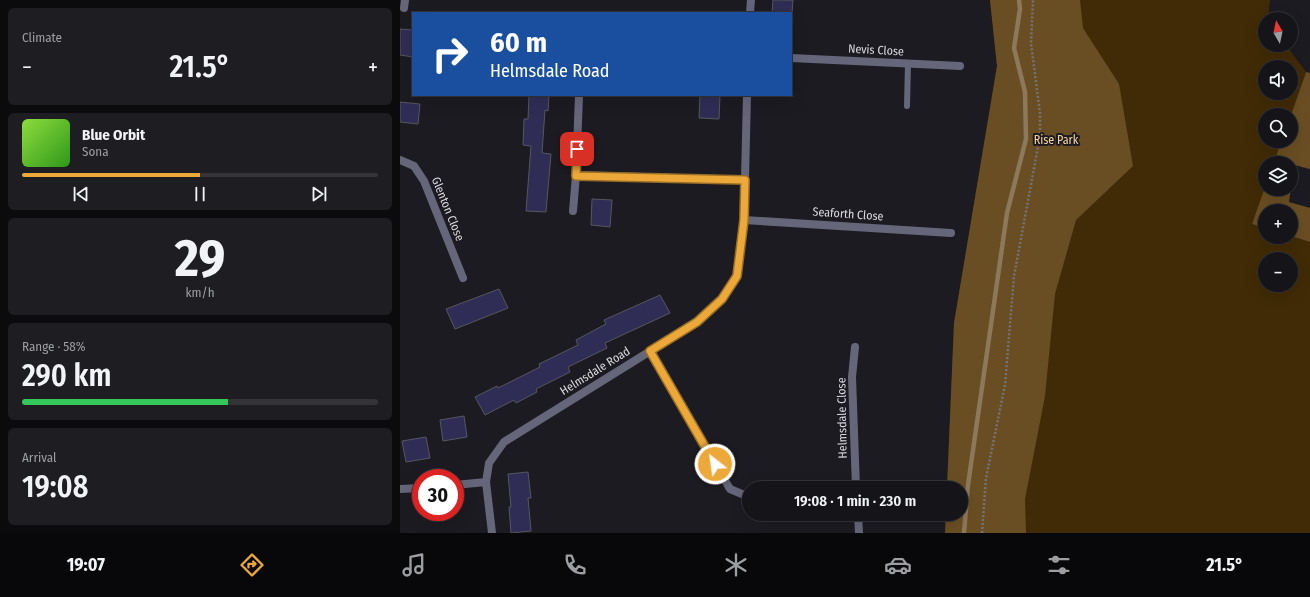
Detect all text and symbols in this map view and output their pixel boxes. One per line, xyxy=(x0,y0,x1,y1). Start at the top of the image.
north arrow xyxy=(1258,12,1298,52)
map controls xyxy=(1258,12,1298,292)
text: 60 m xyxy=(490,26,547,59)
icon: right xyxy=(424,28,476,80)
text: Climate xyxy=(22,30,62,45)
street label: Nevis Close xyxy=(848,42,904,58)
text: 21.5° xyxy=(169,49,230,85)
text: − xyxy=(22,54,32,81)
text: + xyxy=(368,54,378,81)
text: Helmsdale Road xyxy=(490,60,609,82)
button: sound xyxy=(1258,60,1298,100)
button: search xyxy=(1258,108,1298,148)
text: Blue Orbit xyxy=(82,126,145,144)
pin xyxy=(560,132,594,166)
park label: Rise Park xyxy=(1034,133,1079,147)
icon: arrive xyxy=(566,138,588,160)
text: Sona xyxy=(82,144,109,159)
button: layers xyxy=(1258,156,1298,196)
street label: Glenton Close xyxy=(429,175,467,243)
icon: previous xyxy=(70,183,92,205)
icon: pause xyxy=(189,183,211,205)
icon: next xyxy=(308,183,330,205)
button: + xyxy=(1258,204,1298,244)
street label: Seaforth Close xyxy=(812,205,884,223)
text: 29 xyxy=(175,227,225,290)
button: − xyxy=(1258,252,1298,292)
text: km/h xyxy=(186,285,215,300)
text: Range · 58% xyxy=(22,339,86,354)
street label: Helmsdale Road xyxy=(558,344,632,398)
text: 290 km xyxy=(22,358,111,394)
street label: Helmsdale Close xyxy=(834,377,850,459)
position arrow xyxy=(694,443,736,485)
text: Arrival xyxy=(22,450,56,465)
text: 19:08 xyxy=(22,469,88,505)
speed limit sign: 30 xyxy=(412,469,464,521)
text: 19:08 · 1 min · 230 m xyxy=(794,492,916,510)
icon: directions xyxy=(238,551,266,579)
icon: music xyxy=(400,551,428,579)
icon: phone xyxy=(561,551,589,579)
icon: climate xyxy=(722,551,750,579)
icon: car xyxy=(884,551,912,579)
icon: filters xyxy=(1045,551,1073,579)
text: 19:07 xyxy=(67,554,105,576)
text: 21.5° xyxy=(1206,554,1243,576)

